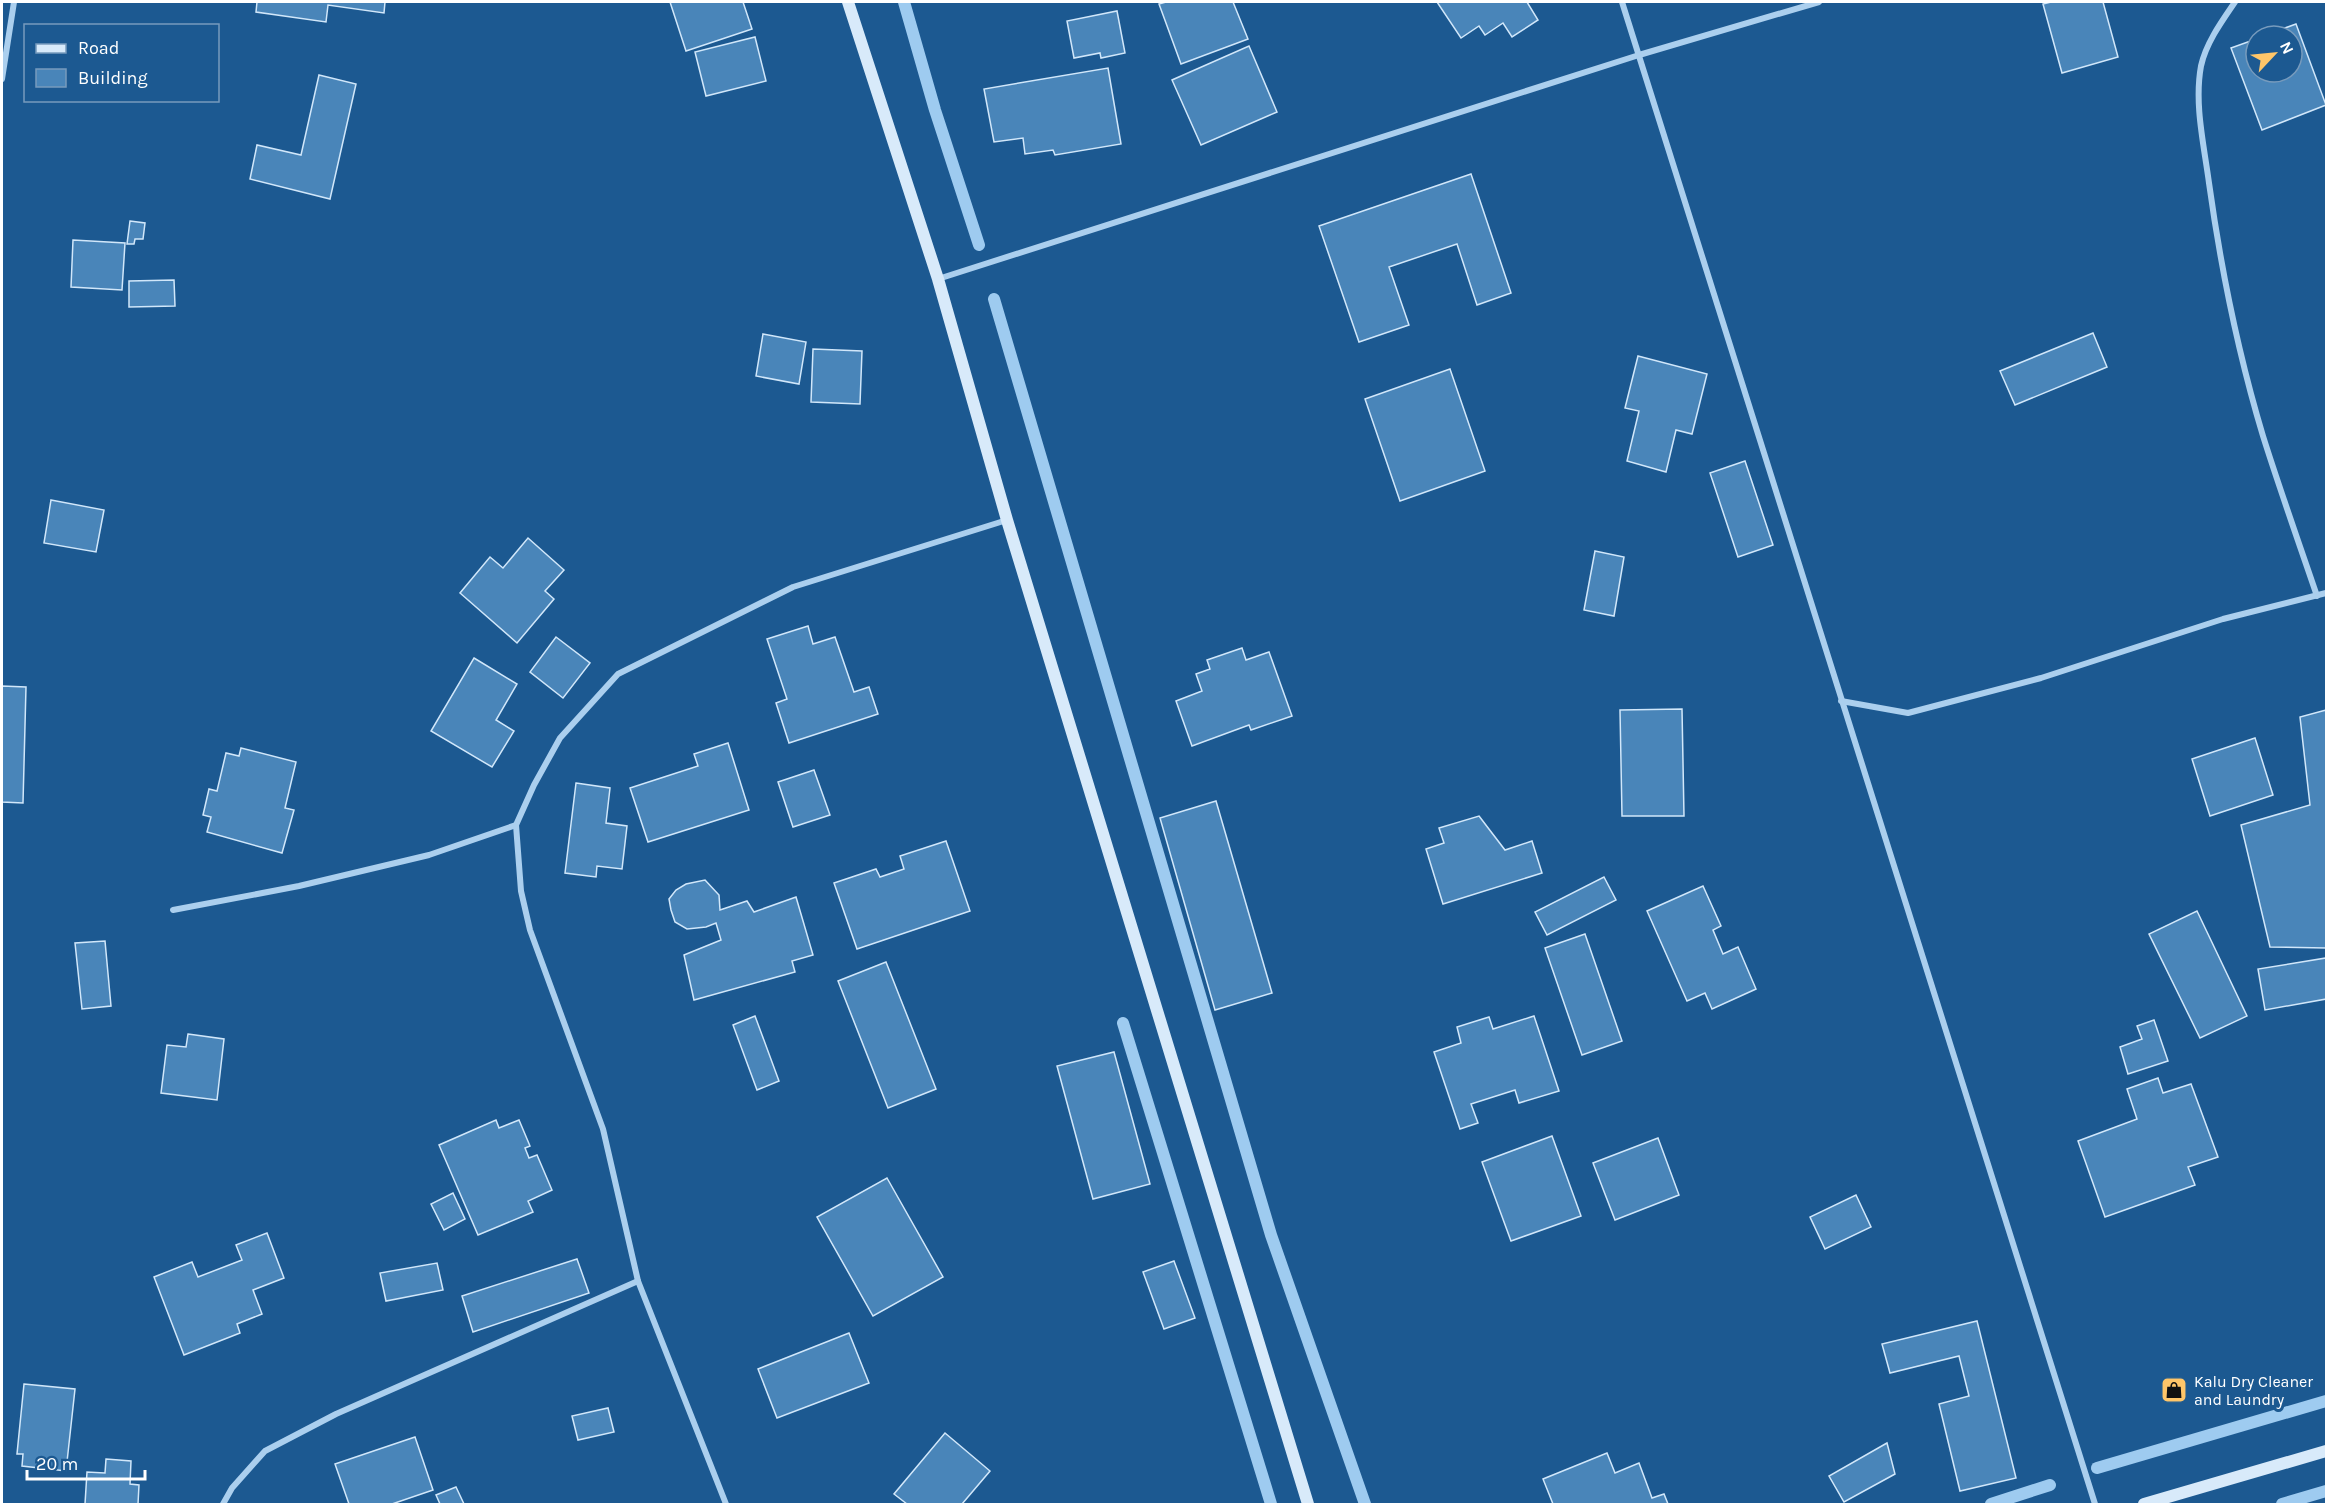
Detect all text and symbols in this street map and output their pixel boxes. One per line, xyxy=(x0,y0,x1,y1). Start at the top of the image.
legend xyxy=(24,24,219,102)
north arrow xyxy=(2244,24,2304,84)
text: Road xyxy=(78,37,119,59)
text: N xyxy=(2276,38,2298,57)
text: Building xyxy=(78,67,148,89)
place label: Kalu Dry Cleaner and Laundry xyxy=(2194,1372,2313,1409)
shop icon: Kalu Dry Cleaner and Laundry xyxy=(2159,1375,2189,1405)
scale bar xyxy=(27,1443,146,1481)
text: 20 m xyxy=(36,1453,78,1475)

